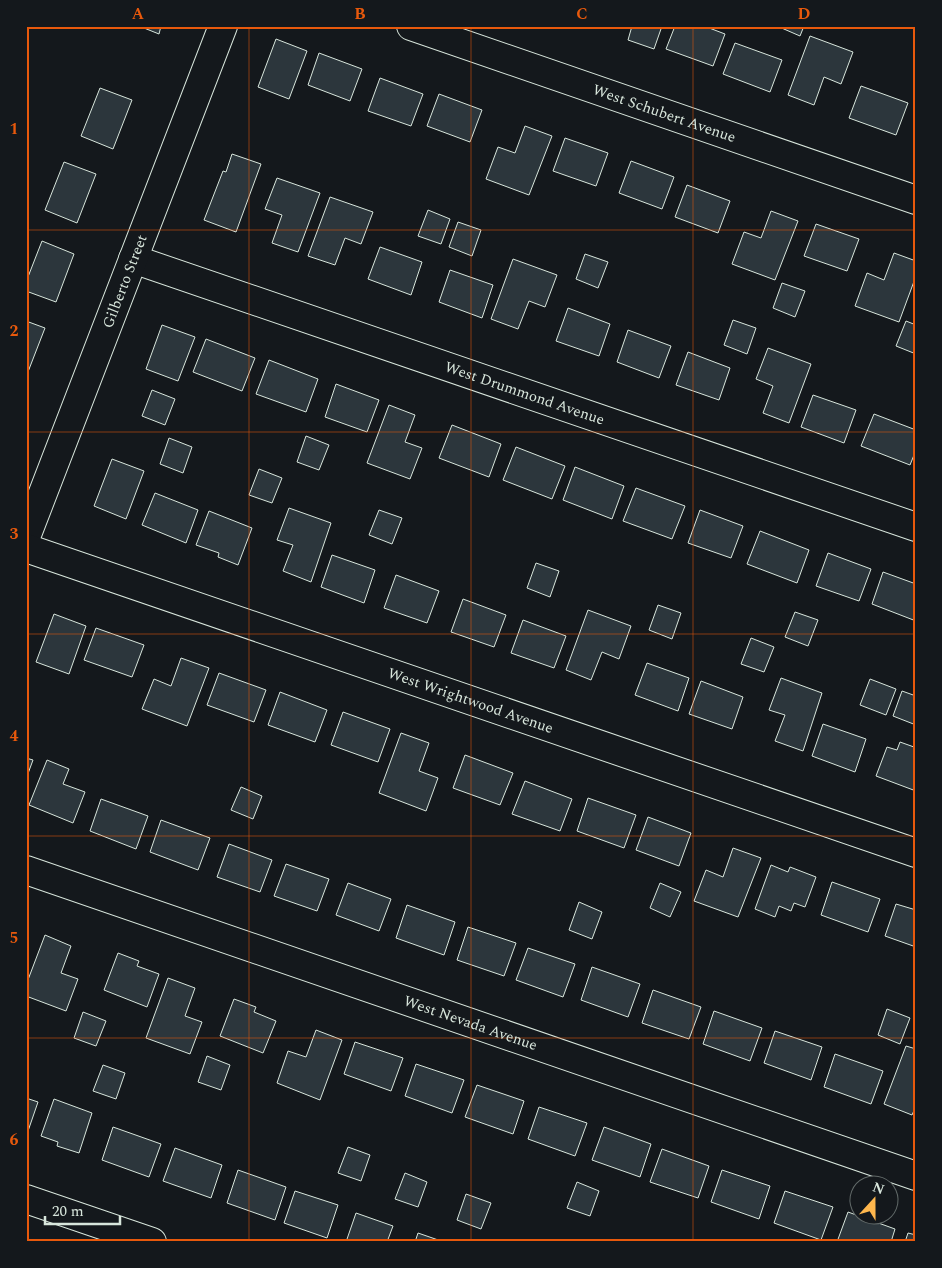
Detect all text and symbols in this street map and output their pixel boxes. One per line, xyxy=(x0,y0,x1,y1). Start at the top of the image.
text: A xyxy=(132,2,145,26)
text: B xyxy=(354,2,366,26)
text: C xyxy=(576,2,588,26)
text: D xyxy=(798,2,811,26)
street label: West Schubert Avenue xyxy=(590,78,739,149)
text: 1 xyxy=(10,117,18,141)
street label: Gilberto Street xyxy=(96,231,154,332)
text: 2 xyxy=(10,319,19,343)
street label: West Drummond Avenue xyxy=(442,356,607,432)
text: 3 xyxy=(10,522,19,546)
street label: West Wrightwood Avenue xyxy=(385,662,556,740)
text: 4 xyxy=(10,724,19,748)
text: 5 xyxy=(10,926,18,950)
street label: West Nevada Avenue xyxy=(400,990,540,1057)
text: 6 xyxy=(10,1128,19,1152)
north arrow xyxy=(850,1176,900,1226)
text: N xyxy=(869,1176,888,1200)
scale bar xyxy=(45,1193,120,1225)
text: 20 m xyxy=(52,1200,84,1223)

